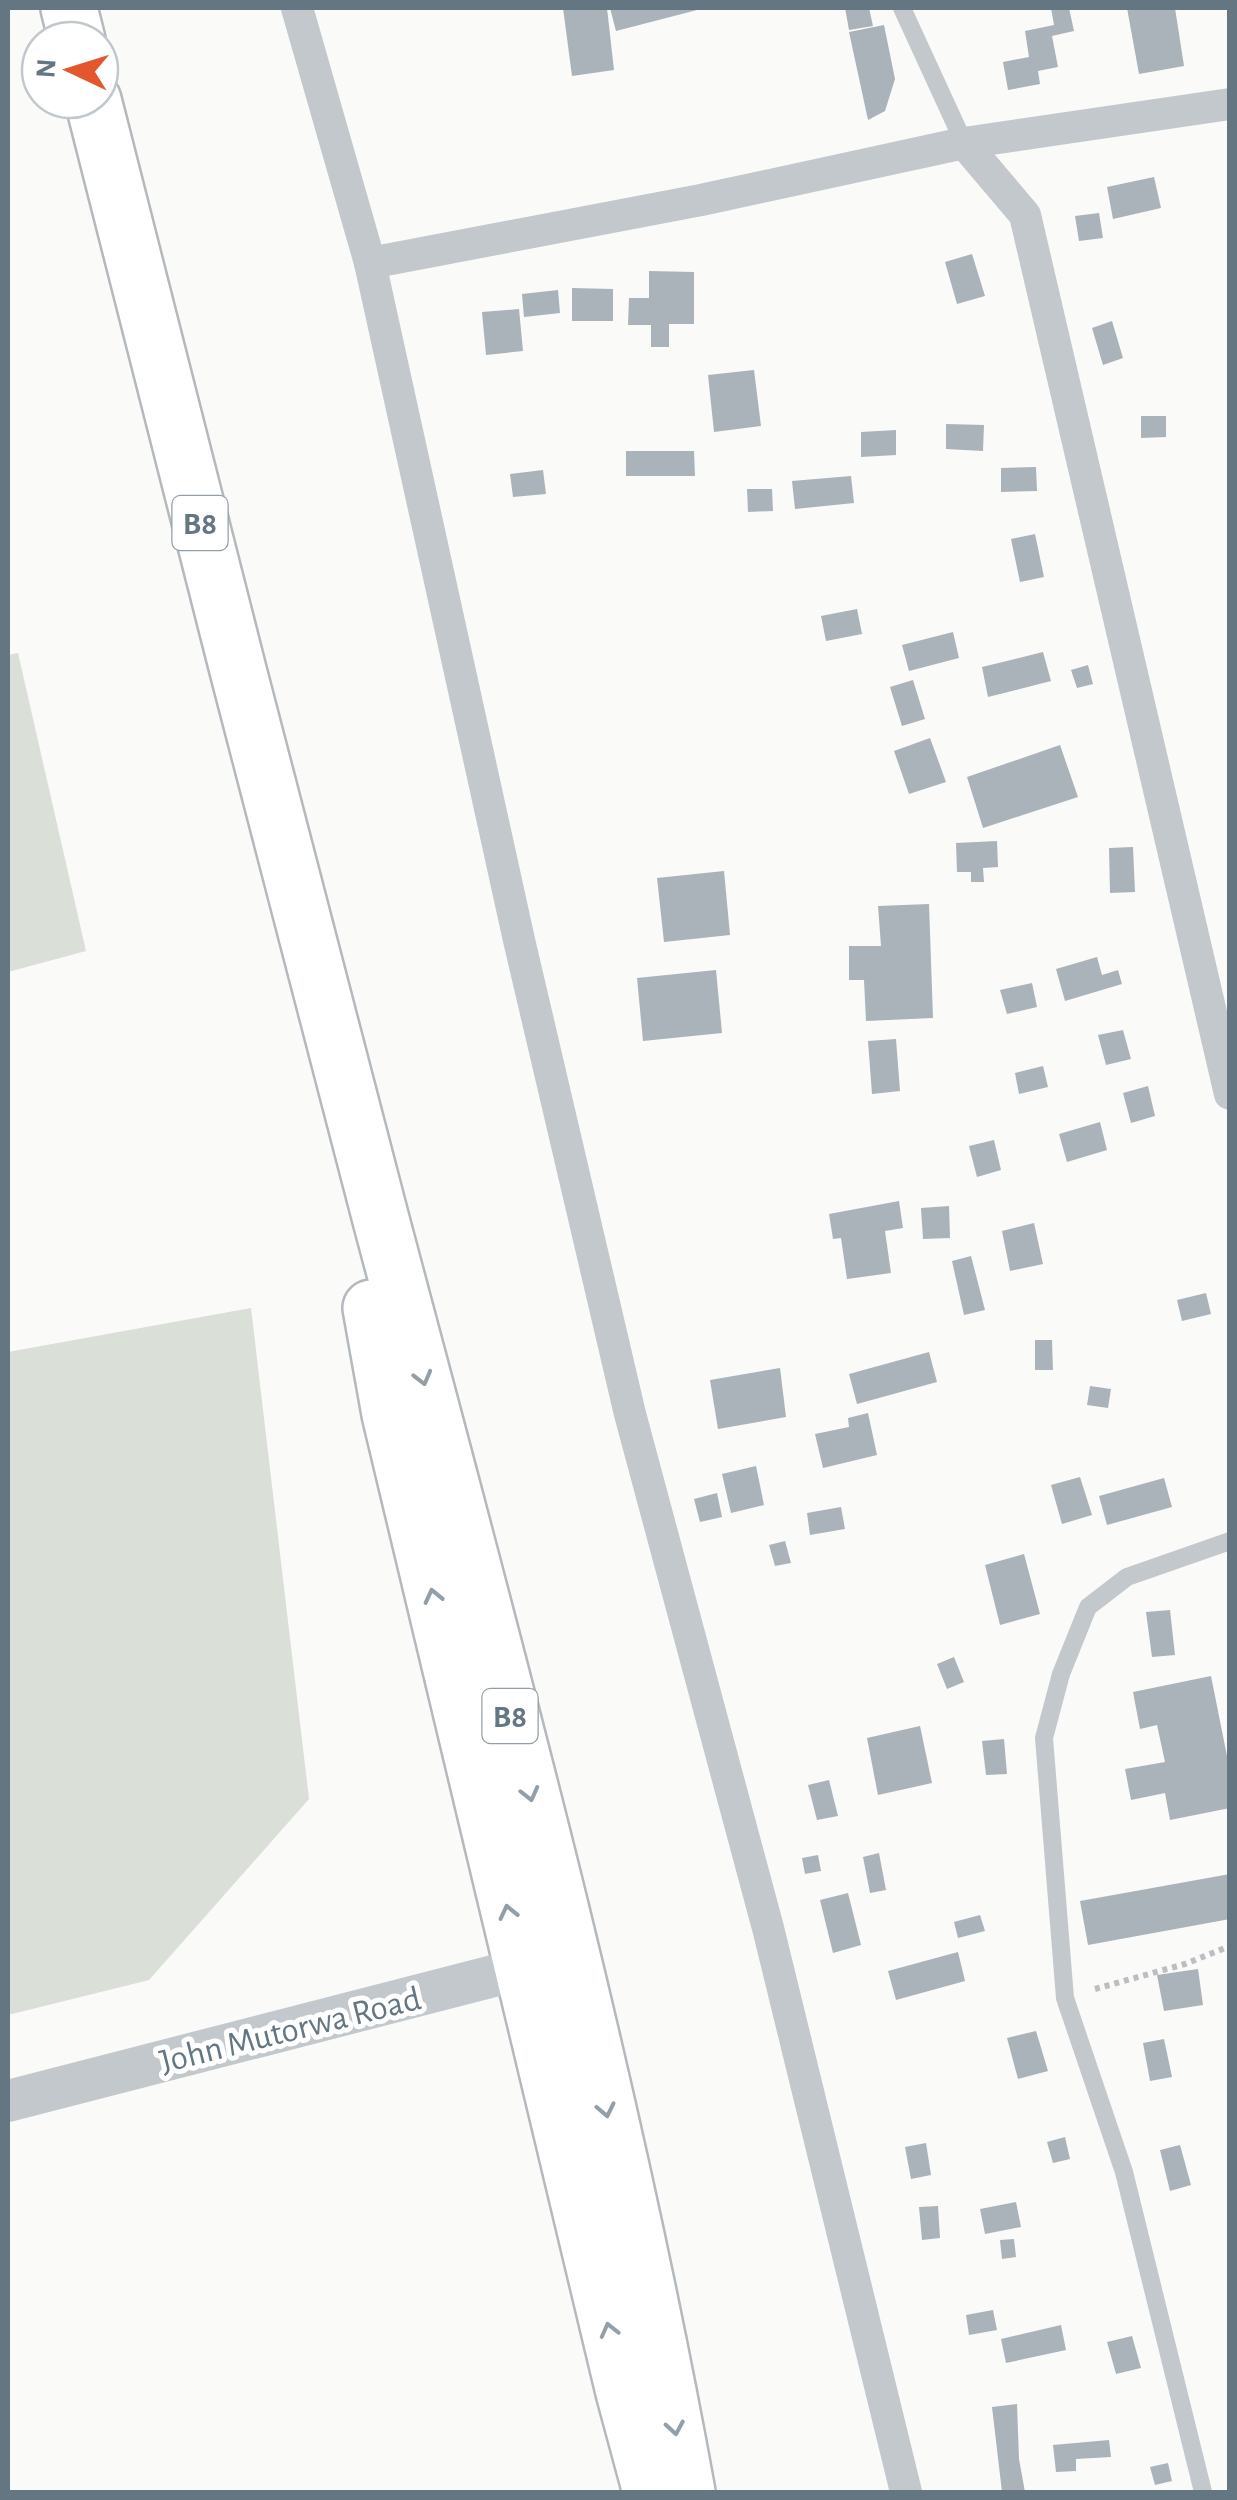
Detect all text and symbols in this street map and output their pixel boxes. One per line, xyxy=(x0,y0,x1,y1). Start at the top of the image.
north arrow xyxy=(20,20,120,120)
text: N xyxy=(32,58,62,79)
road number: B8 xyxy=(172,496,228,550)
one-way arrow xyxy=(411,1369,432,1386)
one-way arrow xyxy=(424,1588,445,1605)
road number: B8 xyxy=(482,1689,538,1743)
one-way arrow xyxy=(519,1785,540,1802)
one-way arrow xyxy=(499,1904,520,1921)
street label: John Mutorwa Road xyxy=(156,1981,424,2080)
one-way arrow xyxy=(594,2101,615,2118)
one-way arrow xyxy=(600,2322,621,2339)
one-way arrow xyxy=(664,2420,685,2436)

